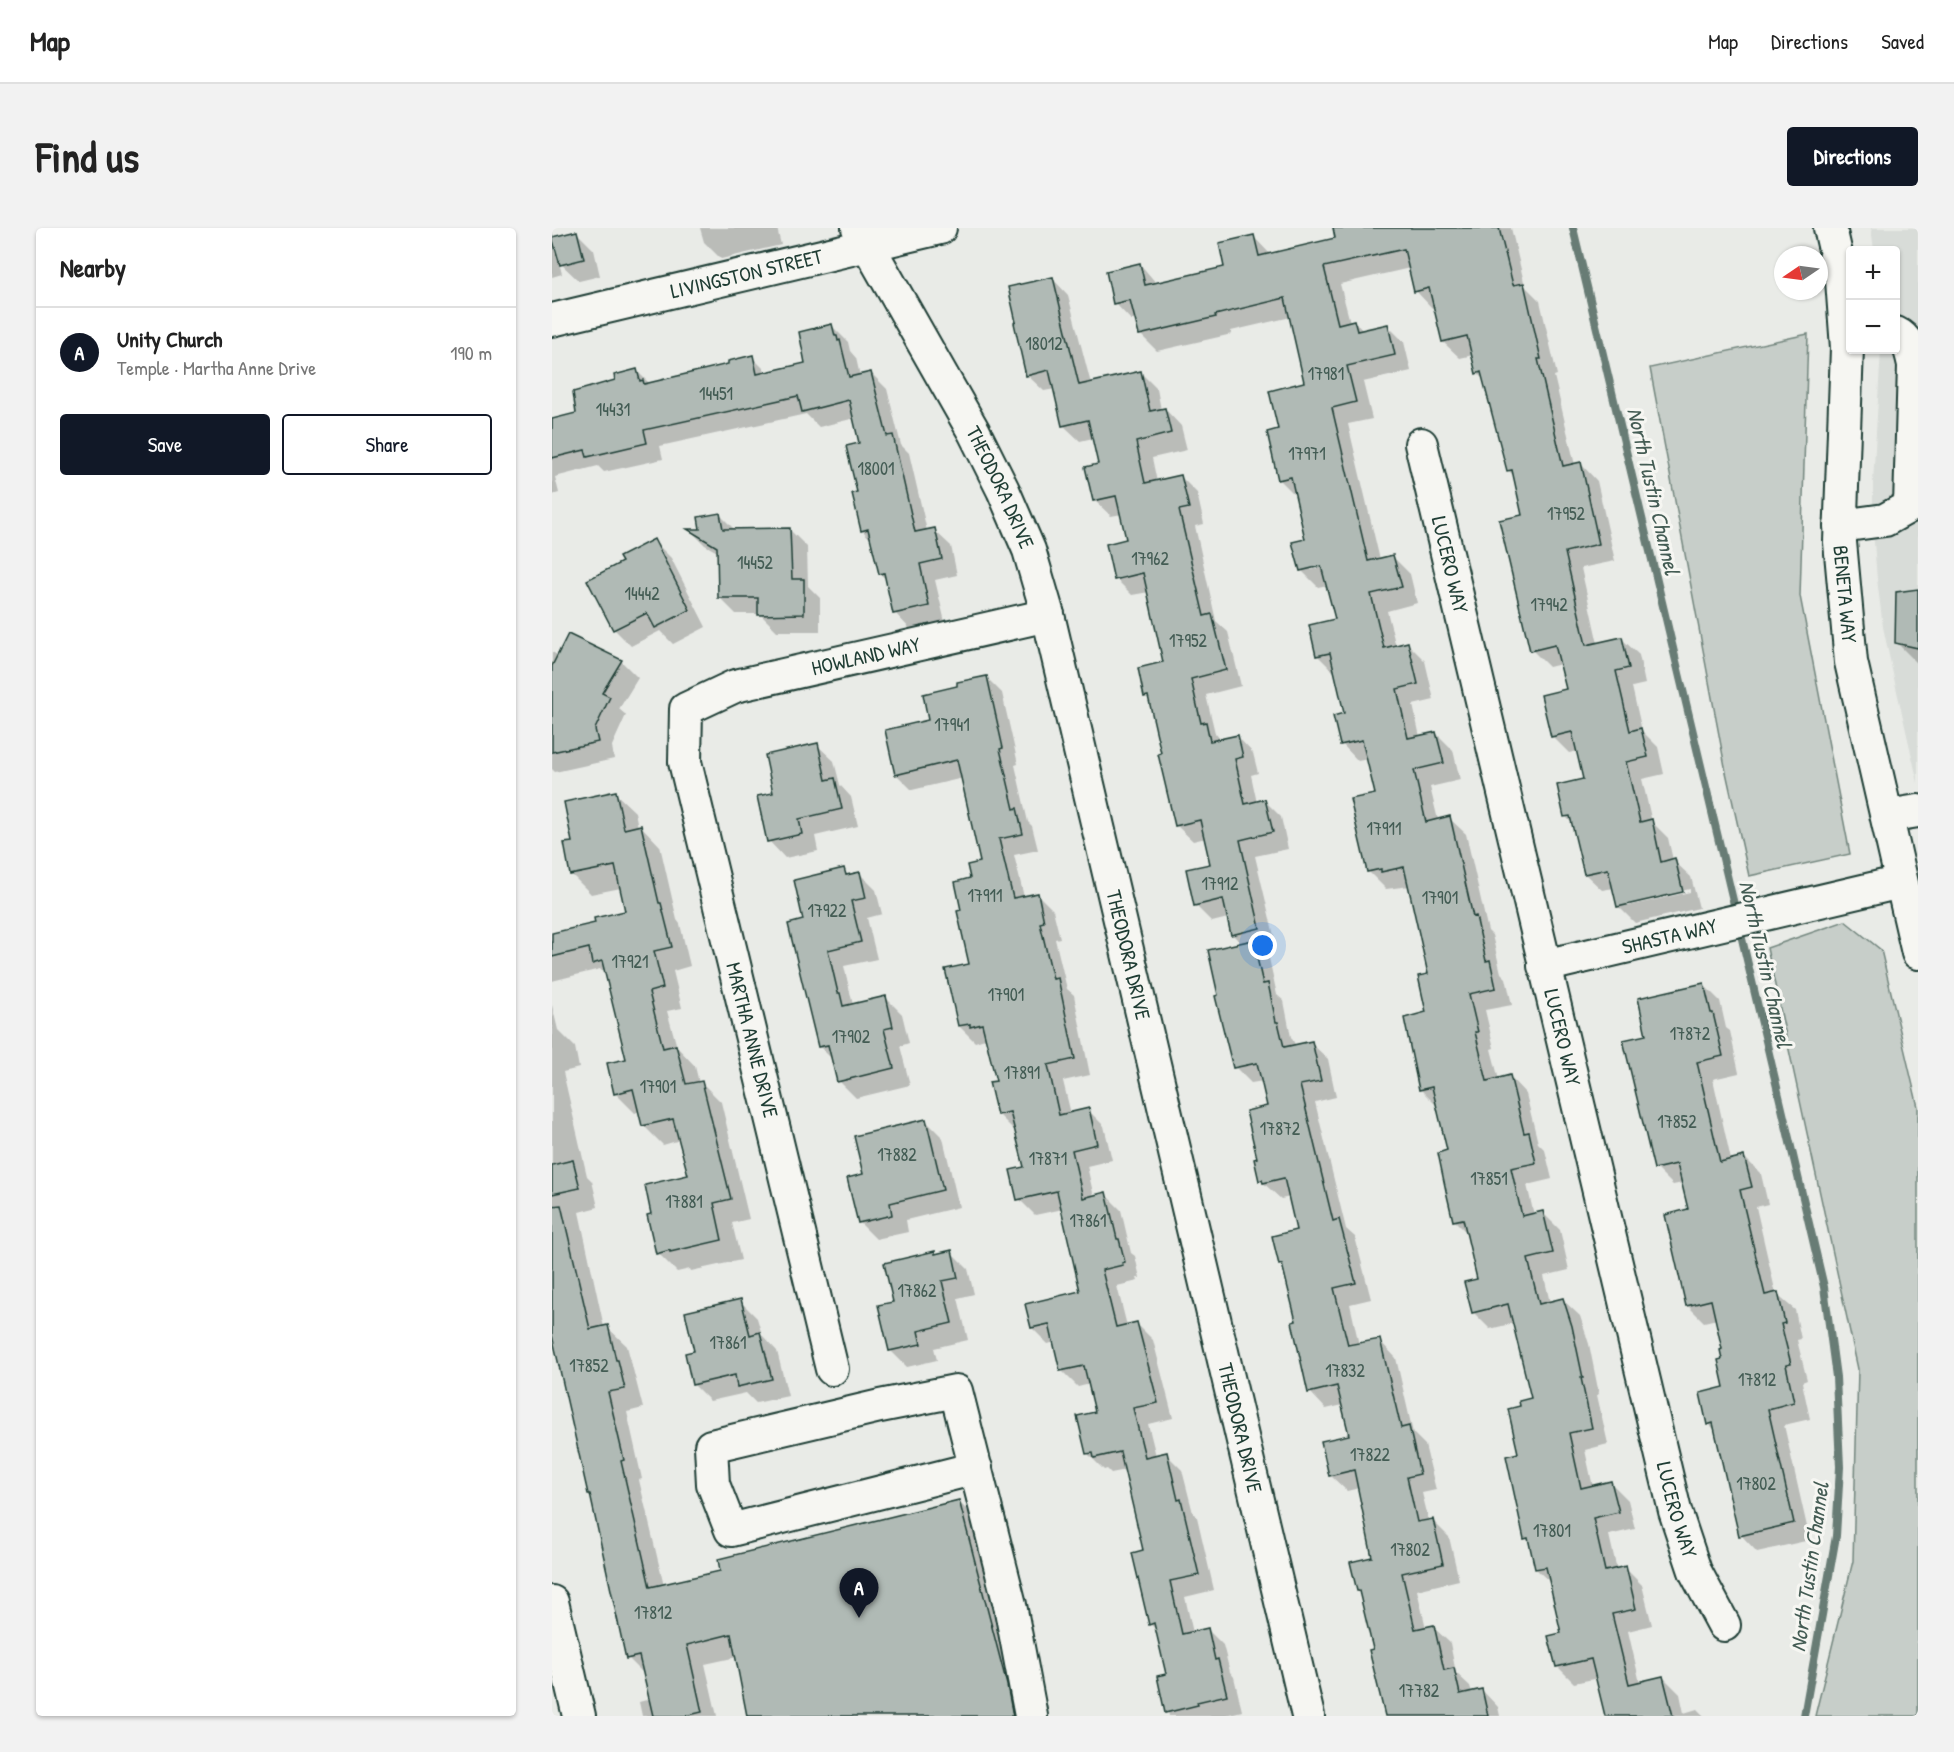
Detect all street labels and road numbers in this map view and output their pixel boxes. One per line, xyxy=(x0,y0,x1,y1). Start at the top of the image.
street label: LIVINGSTON STREET xyxy=(668,241,827,305)
street label: THEODORA DRIVE xyxy=(959,420,1042,553)
street label: LUCERO WAY xyxy=(1425,513,1476,617)
street label: BENETA WAY xyxy=(1826,544,1864,645)
street label: HOWLAND WAY xyxy=(809,629,924,682)
street label: THEODORA DRIVE xyxy=(1099,887,1158,1023)
street label: SHASTA WAY xyxy=(1619,911,1721,961)
street label: MARTHA ANNE DRIVE xyxy=(719,959,786,1121)
street label: LUCERO WAY xyxy=(1537,986,1588,1089)
street label: THEODORA DRIVE xyxy=(1211,1360,1270,1496)
street label: LUCERO WAY xyxy=(1650,1459,1705,1562)

